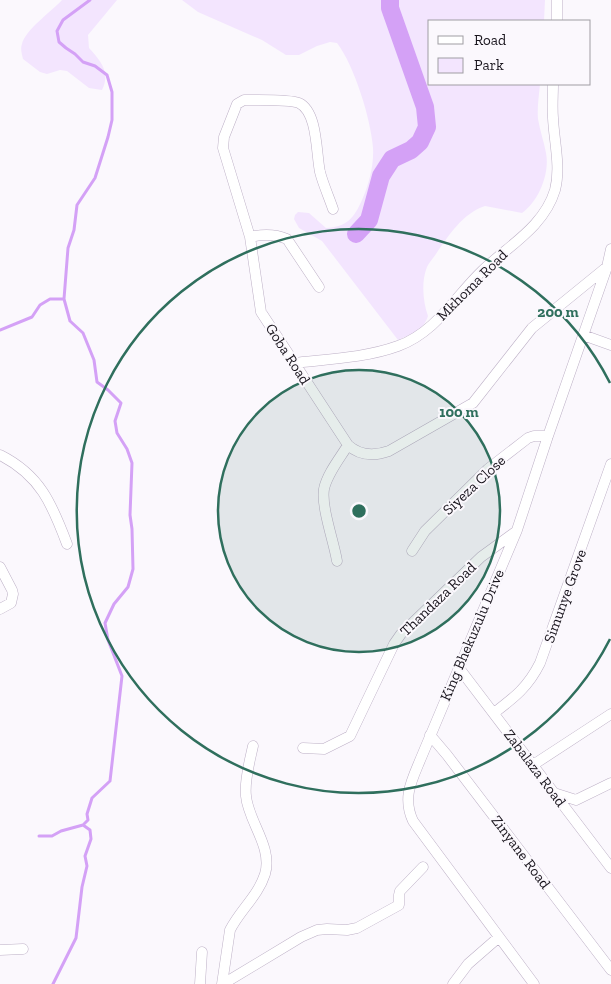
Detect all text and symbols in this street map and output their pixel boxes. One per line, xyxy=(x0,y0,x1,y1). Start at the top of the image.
legend xyxy=(428,20,591,85)
text: Road xyxy=(474,31,507,49)
text: Park xyxy=(474,56,504,74)
street label: Mkhoma Road xyxy=(433,245,512,324)
text: 200 m xyxy=(537,303,579,321)
street label: Goba Road xyxy=(262,320,315,388)
text: 100 m xyxy=(439,403,479,421)
street label: Siyeza Close xyxy=(439,451,509,519)
centre of rings xyxy=(350,502,368,520)
street label: Simunye Grove xyxy=(540,547,590,645)
street label: Thandaza Road xyxy=(396,558,480,640)
street label: King Bhekuzulu Drive xyxy=(436,566,508,704)
street label: Zabalaza Road xyxy=(500,726,570,811)
street label: Zinyane Road xyxy=(488,812,555,893)

